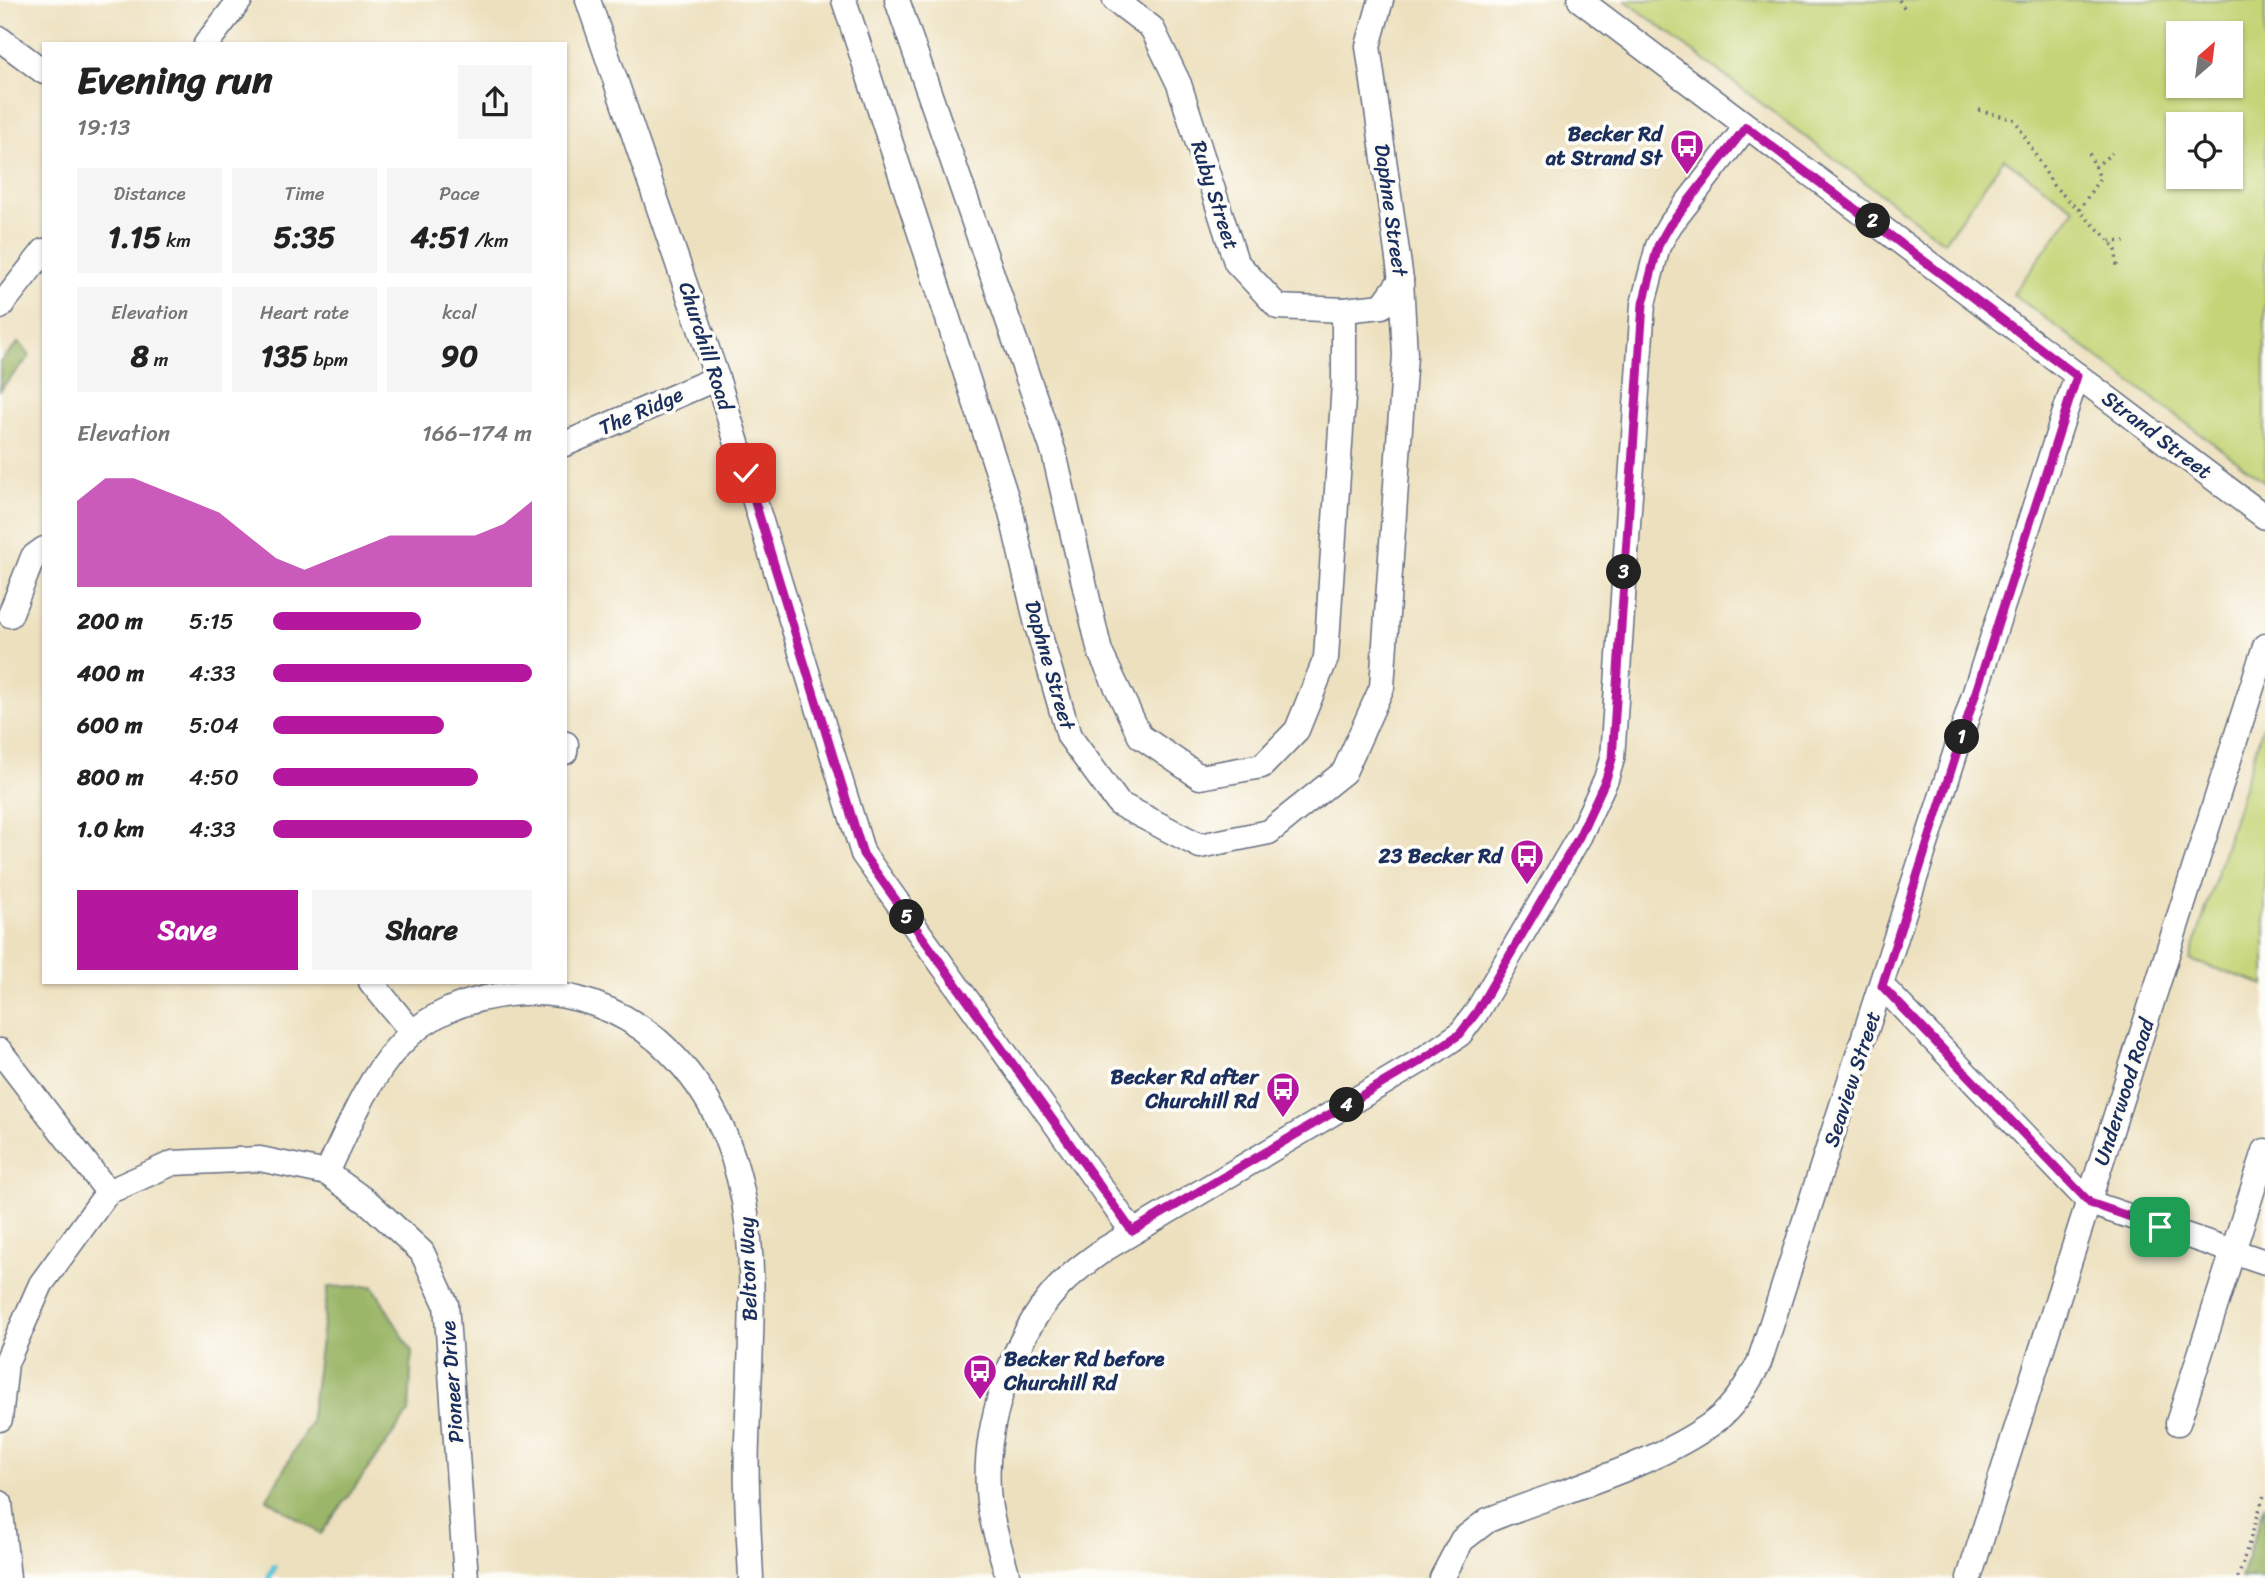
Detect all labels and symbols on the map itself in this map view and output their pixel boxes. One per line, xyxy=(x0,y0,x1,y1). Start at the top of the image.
north arrow xyxy=(2166,21,2244,98)
place label: Becker Rd at Strand St xyxy=(1545,115,1664,177)
bus stop icon: Becker Rd at Strand St xyxy=(1668,127,1706,176)
street label: Ruby Street xyxy=(1179,135,1251,255)
street label: Daphne Street xyxy=(1363,141,1419,280)
pin: 2 xyxy=(1856,204,1890,238)
street label: Churchill Road xyxy=(667,277,745,417)
street label: The Ridge xyxy=(592,375,690,447)
street label: Strand Street xyxy=(2093,380,2221,490)
pin xyxy=(716,443,776,503)
pin: 3 xyxy=(1606,554,1642,590)
street label: Daphne Street xyxy=(1013,596,1087,736)
pin: 1 xyxy=(1944,720,1980,754)
place label: 23 Becker Rd xyxy=(1378,837,1504,875)
bus stop icon: 23 Becker Rd xyxy=(1508,837,1546,886)
pin: 5 xyxy=(890,900,925,934)
street label: Seaview Street xyxy=(1812,1006,1892,1152)
street label: Underwood Road xyxy=(2082,1012,2166,1171)
place label: Becker Rd after Churchill Rd xyxy=(1111,1058,1260,1120)
bus stop icon: Becker Rd after Churchill Rd xyxy=(1264,1070,1302,1119)
pin: 4 xyxy=(1330,1088,1364,1122)
pin xyxy=(2130,1197,2190,1257)
street label: Belton Way xyxy=(727,1216,769,1322)
street label: Pioneer Drive xyxy=(429,1320,475,1444)
place label: Becker Rd before Churchill Rd xyxy=(1003,1340,1165,1402)
bus stop icon: Becker Rd before Churchill Rd xyxy=(961,1352,999,1401)

